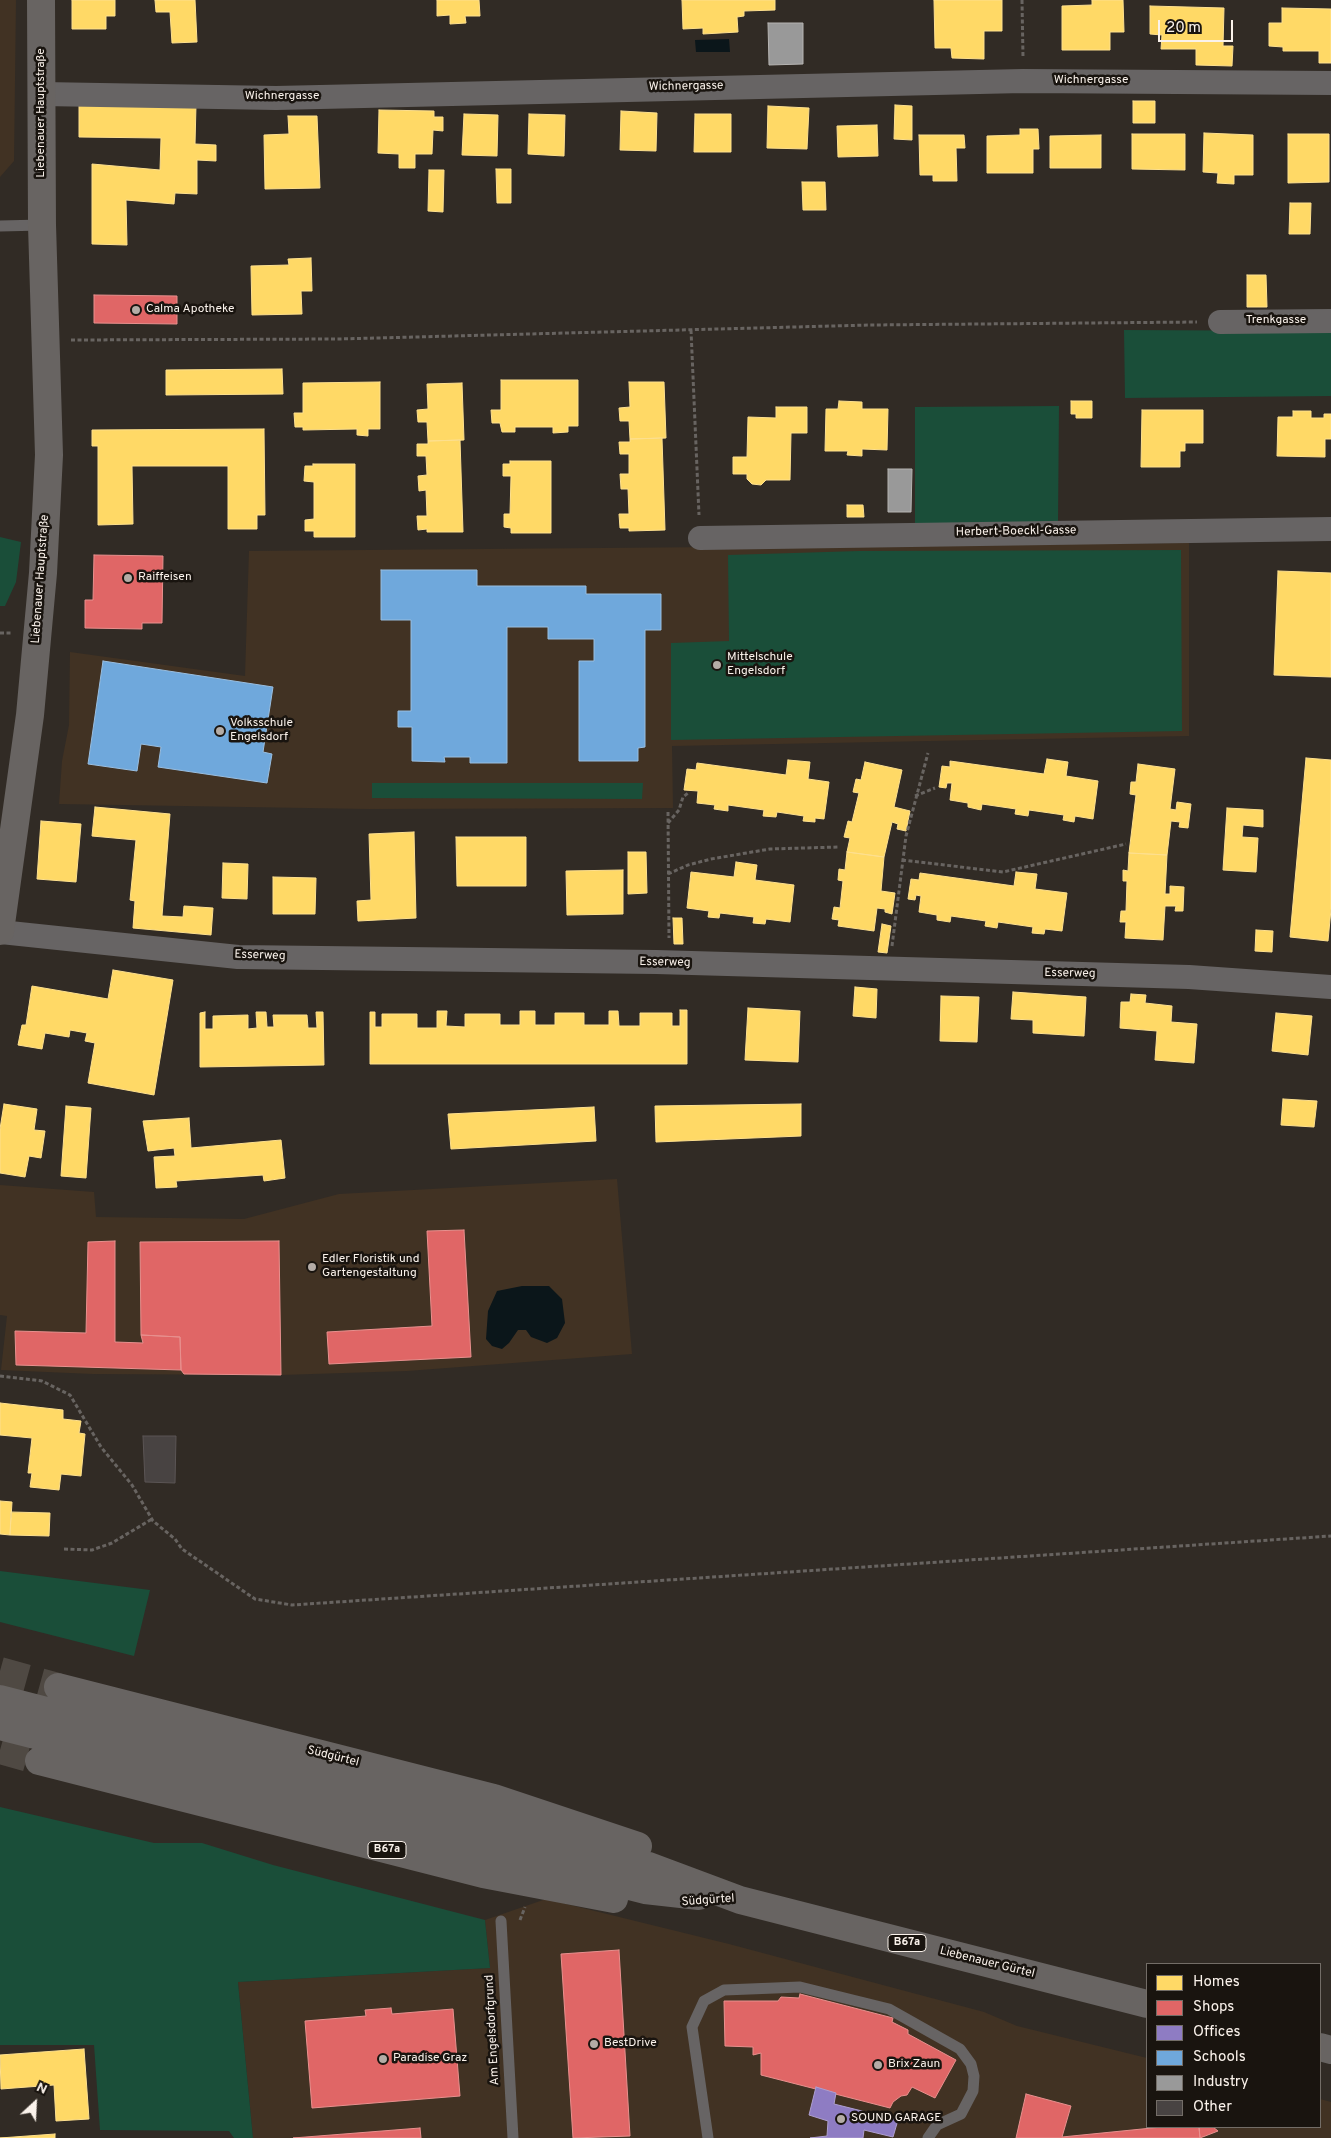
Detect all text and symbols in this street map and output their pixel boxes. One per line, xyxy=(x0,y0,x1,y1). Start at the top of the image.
scale bar xyxy=(1161,10,1236,42)
text: 20 m xyxy=(1166,19,1201,38)
street label: Liebenauer Hauptstraße xyxy=(35,48,49,178)
street label: Wichnergasse xyxy=(1054,74,1128,88)
street label: Wichnergasse xyxy=(649,79,723,95)
street label: Wichnergasse xyxy=(245,90,319,104)
place label: Calma Apotheke xyxy=(146,303,234,317)
marker: Calma Apotheke xyxy=(130,304,142,316)
street label: Trenkgasse xyxy=(1246,314,1306,328)
street label: Liebenauer Hauptstraße xyxy=(29,514,53,644)
street label: Herbert-Boeckl-Gasse xyxy=(956,524,1076,540)
place label: Raiffeisen xyxy=(138,571,192,585)
marker: Raiffeisen xyxy=(122,572,134,584)
place label: Mittelschule Engelsdorf xyxy=(727,651,793,679)
marker: Mittelschule Engelsdorf xyxy=(711,659,723,671)
place label: Volksschule Engelsdorf xyxy=(230,717,293,745)
marker: Volksschule Engelsdorf xyxy=(214,725,226,737)
street label: Esserweg xyxy=(234,948,286,964)
street label: Esserweg xyxy=(639,955,691,971)
street label: Esserweg xyxy=(1044,966,1096,982)
place label: Edler Floristik und Gartengestaltung xyxy=(322,1253,419,1281)
marker: Edler Floristik und Gartengestaltung xyxy=(306,1261,318,1273)
street label: Südgürtel xyxy=(306,1744,360,1770)
road number: B67a xyxy=(368,1842,406,1858)
street label: Südgürtel xyxy=(681,1892,735,1910)
road number: B67a xyxy=(888,1935,926,1952)
street label: Liebenauer Gürtel xyxy=(938,1944,1036,1982)
legend xyxy=(1146,1963,1321,2128)
text: Homes xyxy=(1193,1973,1240,1992)
street label: Am Engelsdorfgrund xyxy=(483,1974,503,2086)
text: Shops xyxy=(1193,1998,1234,2017)
text: Offices xyxy=(1193,2023,1240,2042)
place label: BestDrive xyxy=(604,2037,657,2051)
marker: BestDrive xyxy=(588,2038,600,2050)
text: Schools xyxy=(1193,2048,1246,2067)
place label: Paradise Graz xyxy=(393,2052,467,2066)
marker: Paradise Graz xyxy=(377,2053,389,2065)
place label: Brix Zaun xyxy=(888,2058,940,2072)
marker: Brix Zaun xyxy=(872,2059,884,2071)
text: Industry xyxy=(1193,2073,1249,2092)
north arrow xyxy=(10,2078,60,2128)
text: N xyxy=(33,2079,50,2099)
text: Other xyxy=(1193,2098,1232,2117)
place label: SOUND GARAGE xyxy=(851,2112,941,2126)
marker: SOUND GARAGE xyxy=(835,2113,847,2125)

